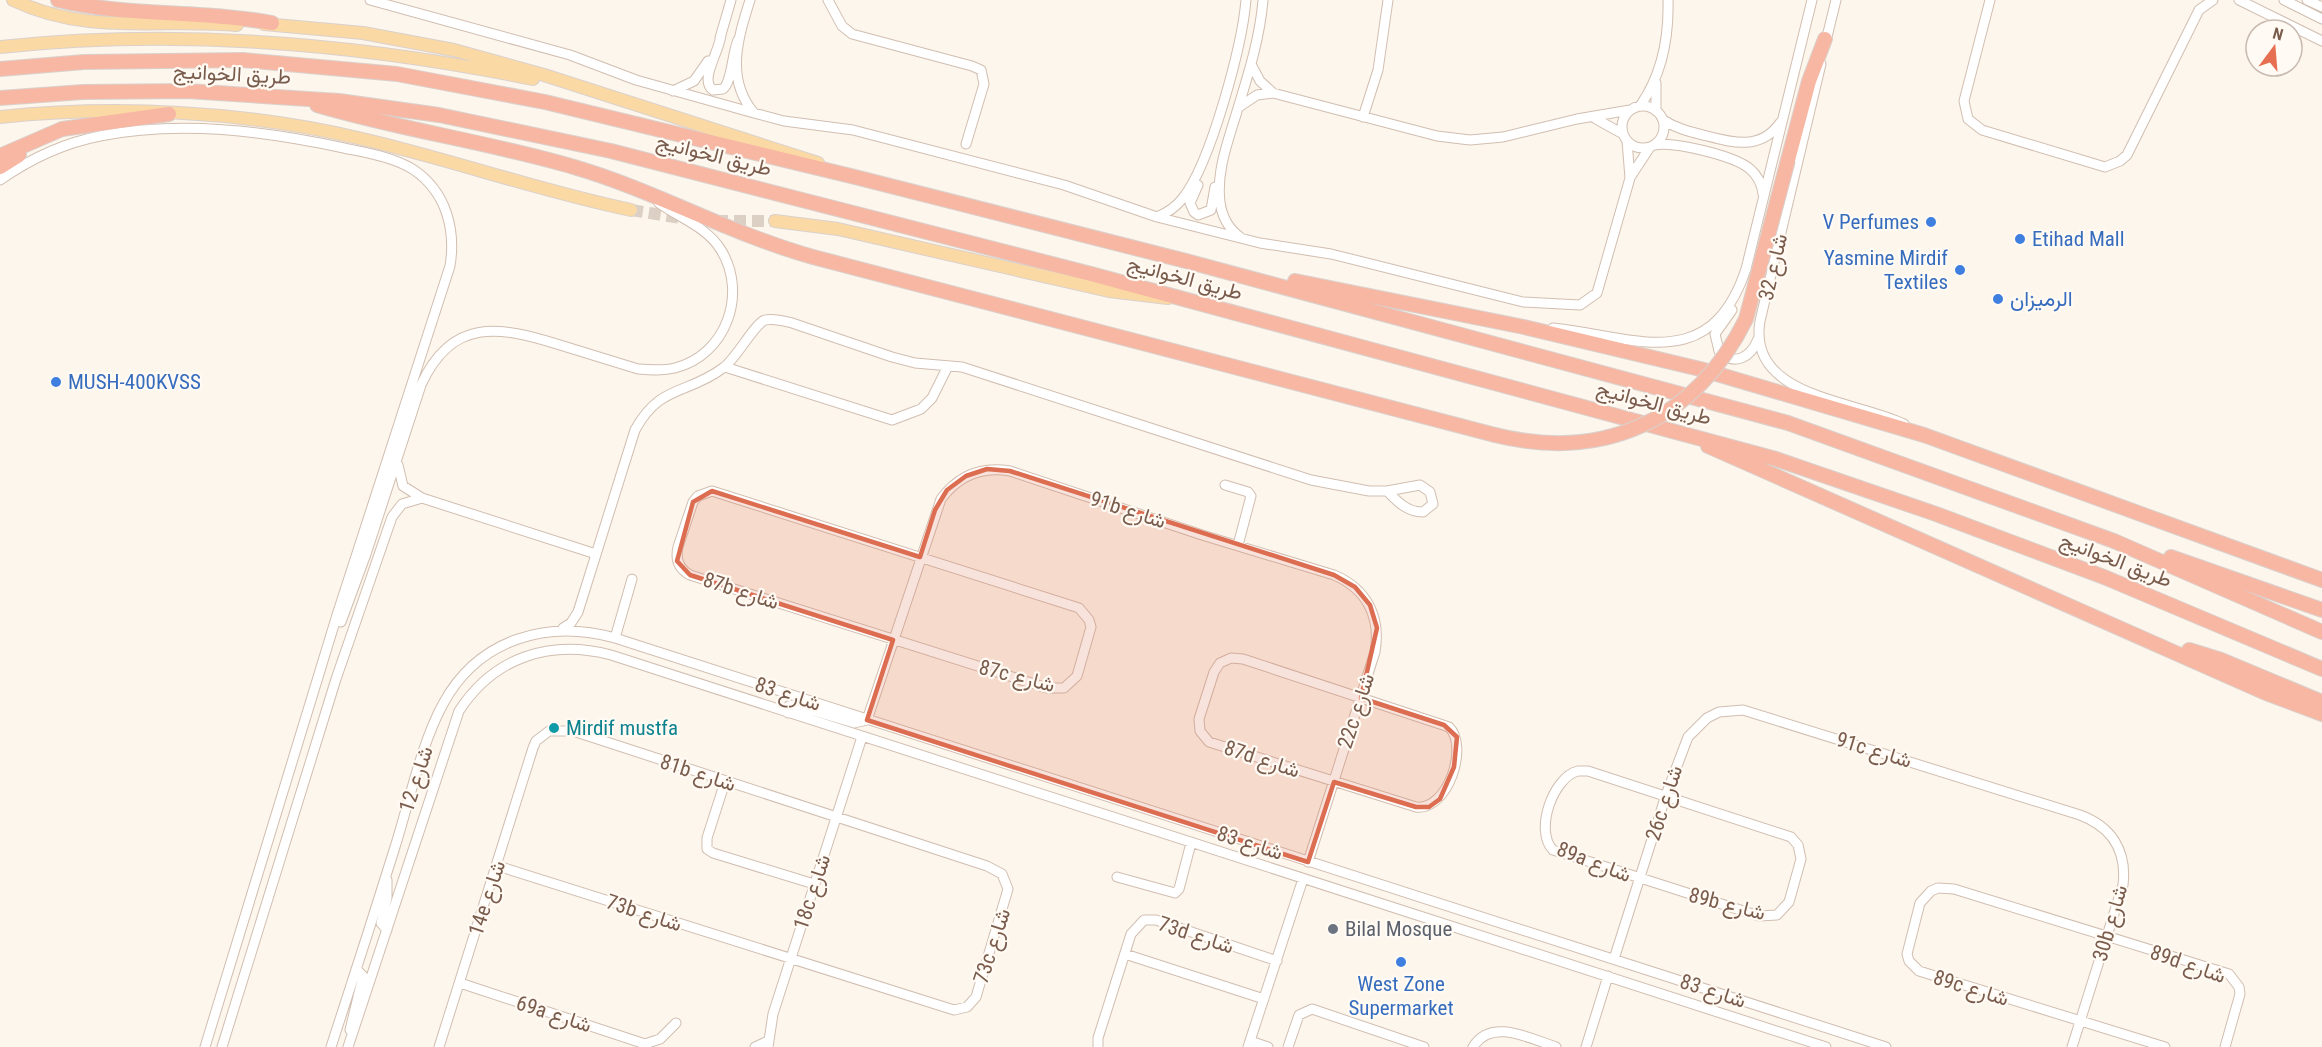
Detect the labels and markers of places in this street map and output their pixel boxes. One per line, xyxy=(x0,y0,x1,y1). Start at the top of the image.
place label: V Perfumes xyxy=(1822,210,1919,234)
marker: V Perfumes xyxy=(1924,215,1938,229)
place label: Etihad Mall xyxy=(2032,227,2124,251)
marker: Etihad Mall xyxy=(2013,232,2027,246)
place label: Yasmine Mirdif Textiles xyxy=(1824,246,1948,294)
marker: Yasmine Mirdif Textiles xyxy=(1953,263,1967,277)
place label: الرميزان xyxy=(2010,287,2073,312)
marker: الرميزان xyxy=(1991,292,2005,306)
place label: MUSH-400KVSS xyxy=(68,370,201,394)
marker: MUSH-400KVSS xyxy=(49,375,63,389)
place label: Mirdif mustfa xyxy=(566,716,678,740)
marker: Mirdif mustfa xyxy=(547,721,561,735)
place label: Bilal Mosque xyxy=(1345,917,1452,941)
marker: Bilal Mosque xyxy=(1326,922,1340,936)
marker: West Zone Supermarket xyxy=(1394,955,1408,969)
place label: West Zone Supermarket xyxy=(1348,972,1454,1020)

